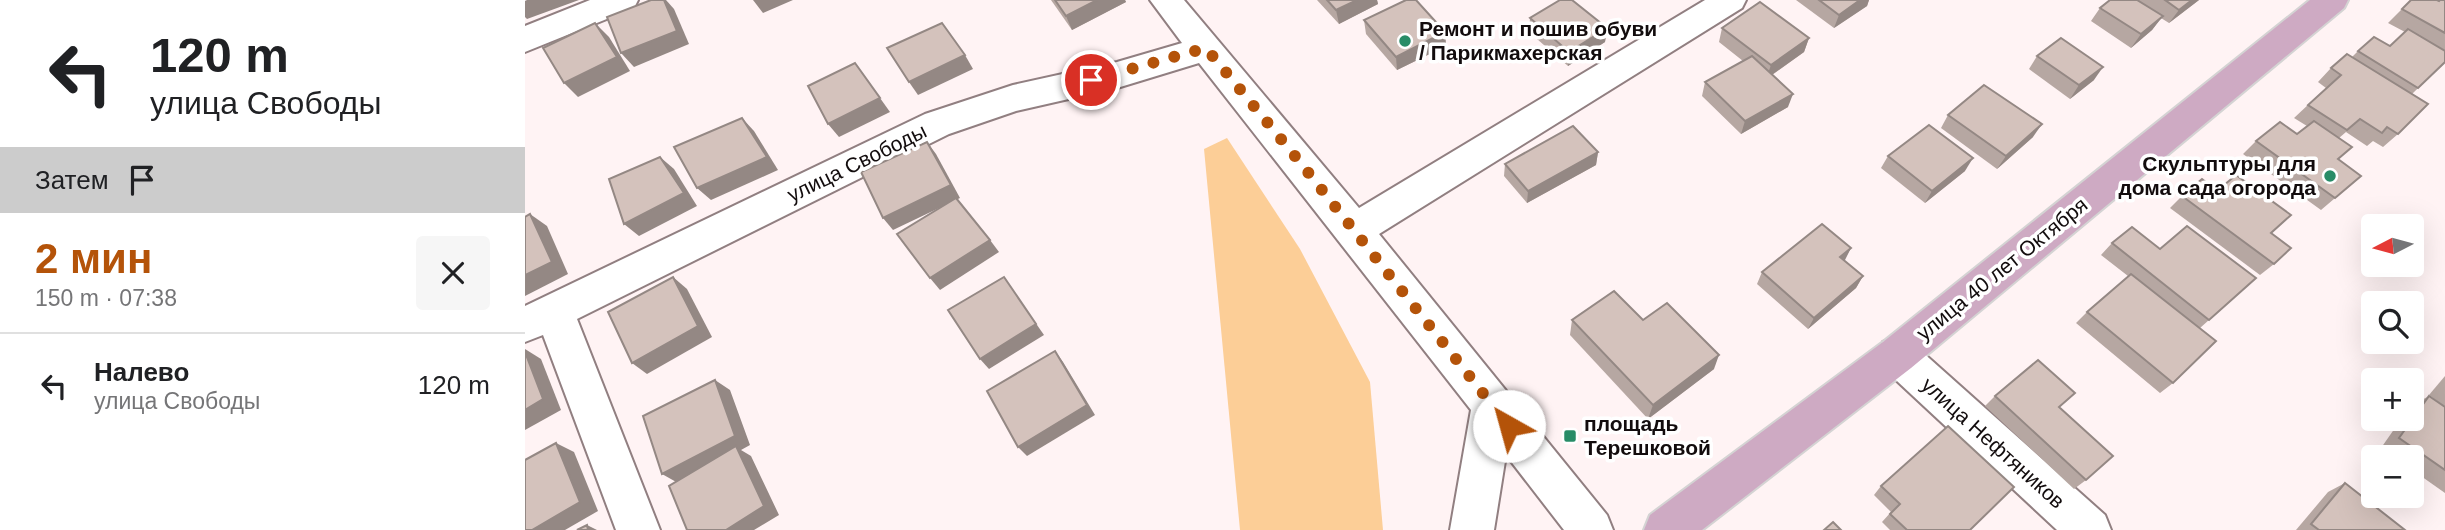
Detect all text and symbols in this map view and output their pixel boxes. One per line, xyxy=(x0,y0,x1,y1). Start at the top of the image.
place label: Ремонт и пошив обуви / Парикмахерская xyxy=(1419,17,1657,64)
icon: left xyxy=(35,28,126,119)
text: 120 m xyxy=(150,28,289,82)
marker: Ремонт и пошив обуви / Парикмахерская xyxy=(1397,33,1413,49)
pin xyxy=(1061,50,1121,110)
icon: arrive xyxy=(1072,61,1110,99)
text: улица Свободы xyxy=(150,85,382,121)
street label: улица Свободы xyxy=(783,119,930,206)
place label: Скульптуры для дома сада огорода xyxy=(2118,152,2316,199)
icon: arrive xyxy=(123,161,161,199)
text: Затем xyxy=(35,165,109,195)
marker: Скульптуры для дома сада огорода xyxy=(2322,168,2338,184)
street label: улица 40 лет Октября xyxy=(1912,193,2092,345)
north arrow xyxy=(2361,214,2424,276)
map controls xyxy=(2361,214,2424,508)
text: 2 мин xyxy=(35,235,152,282)
button: close xyxy=(416,236,490,310)
text: 150 m · 07:38 xyxy=(35,285,177,311)
button: search xyxy=(2361,291,2424,354)
text: Налево xyxy=(94,357,189,387)
icon: left xyxy=(35,367,73,405)
button: + xyxy=(2361,368,2424,431)
text: 120 m xyxy=(418,370,490,400)
street label: улица Нефтяников xyxy=(1917,373,2069,513)
text: улица Свободы xyxy=(94,388,260,414)
position arrow xyxy=(1472,389,1546,463)
place label: площадь Терешковой xyxy=(1584,412,1711,459)
marker: площадь Терешковой xyxy=(1562,428,1578,444)
button: − xyxy=(2361,445,2424,508)

